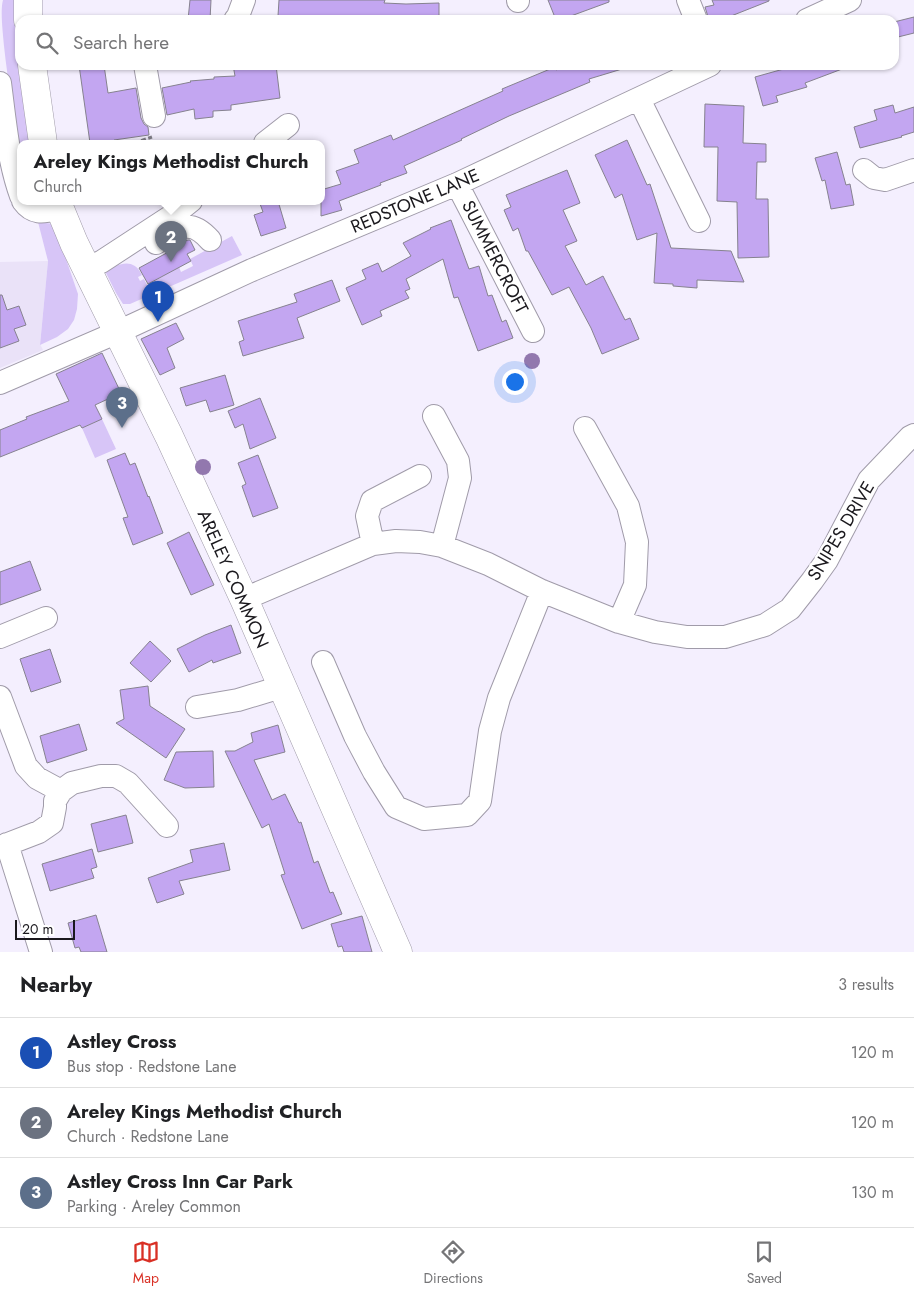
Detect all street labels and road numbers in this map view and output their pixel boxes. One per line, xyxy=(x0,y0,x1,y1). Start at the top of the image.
street label: REDSTONE LANE xyxy=(347,162,483,240)
street label: SUMMERCROFT xyxy=(455,196,535,319)
street label: SNIPES DRIVE xyxy=(801,476,881,586)
street label: ARELEY COMMON xyxy=(191,506,275,652)

